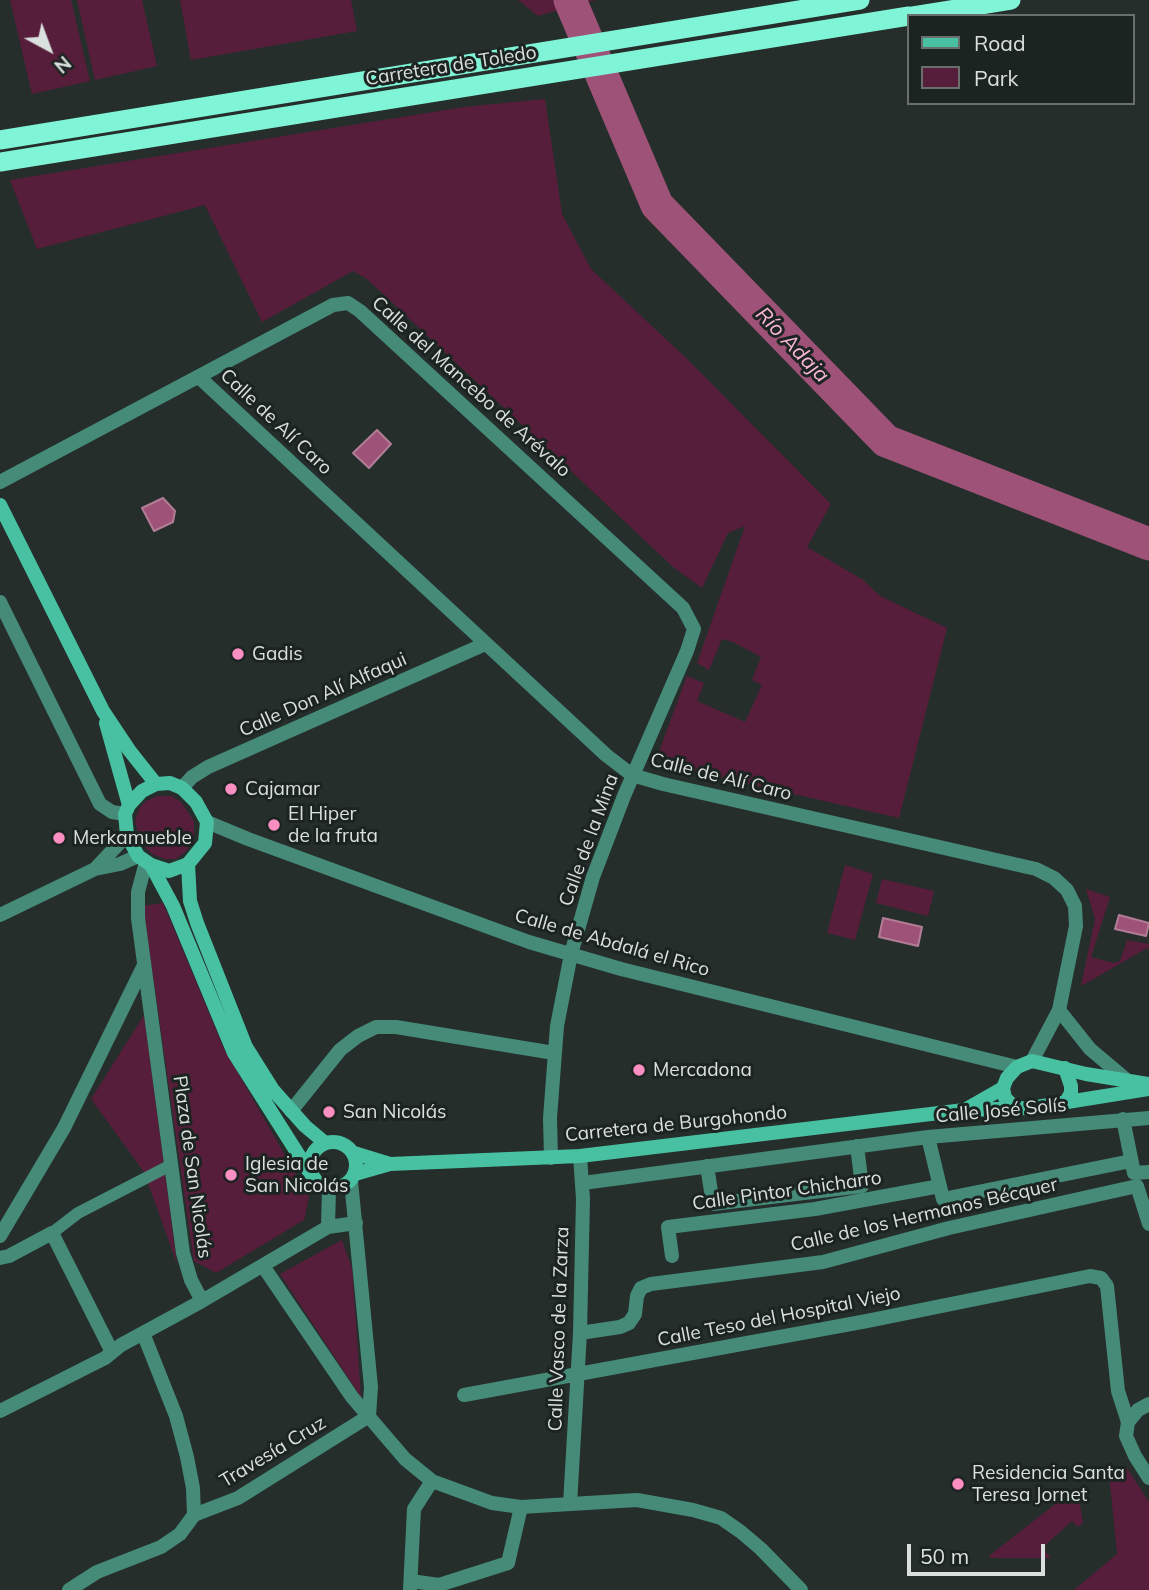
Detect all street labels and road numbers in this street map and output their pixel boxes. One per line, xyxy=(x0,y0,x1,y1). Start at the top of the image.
street label: Carretera de Toledo xyxy=(364,41,538,91)
street label: Calle del Mancebo de Arévalo xyxy=(367,292,575,482)
street label: Calle de Alí Caro xyxy=(215,364,337,480)
street label: Calle Don Alí Alfaqui xyxy=(236,648,410,742)
street label: Calle de Alí Caro xyxy=(648,748,794,806)
street label: Calle de la Mina xyxy=(554,771,624,909)
street label: Calle de Abdalá el Rico xyxy=(512,904,712,982)
street label: Plaza de San Nicolás xyxy=(168,1074,216,1260)
street label: Calle José Solís xyxy=(935,1094,1067,1128)
street label: Carretera de Burgohondo xyxy=(564,1101,788,1147)
street label: Calle Pintor Chicharro xyxy=(691,1166,883,1216)
street label: Calle de los Hermanos Bécquer xyxy=(788,1173,1060,1257)
street label: Calle Vasco de la Zarza xyxy=(544,1226,574,1432)
street label: Calle Teso del Hospital Viejo xyxy=(656,1282,902,1352)
street label: Travesía Cruz xyxy=(216,1411,330,1493)

